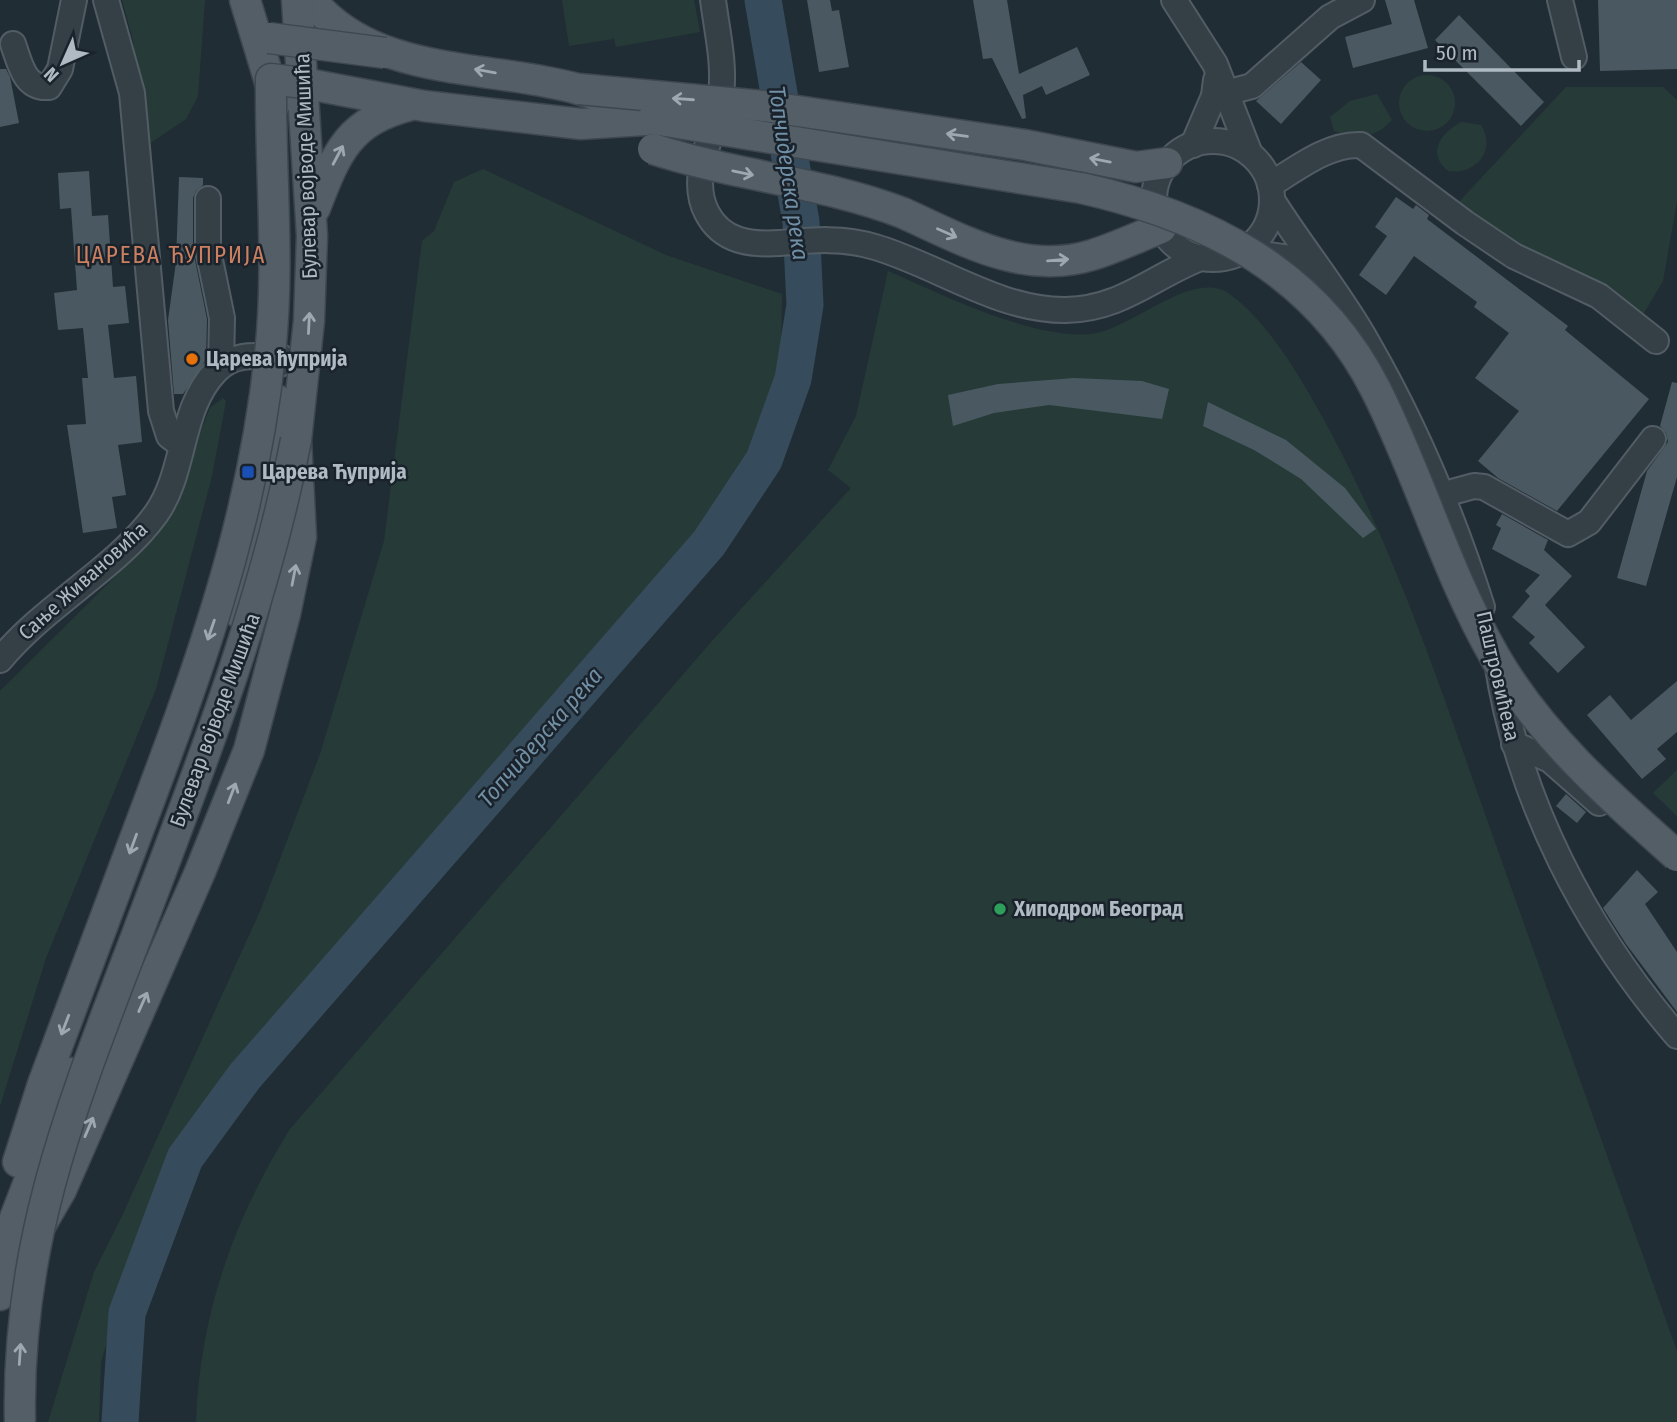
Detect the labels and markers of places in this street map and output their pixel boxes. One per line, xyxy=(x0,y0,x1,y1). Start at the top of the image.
place label: Царева ћуприја xyxy=(206,346,347,372)
marker: Царева ћуприја xyxy=(184,351,200,367)
place label: Царева Ћуприја xyxy=(262,459,407,485)
marker: Царева Ћуприја xyxy=(240,464,256,480)
place label: Хиподром Београд xyxy=(1013,896,1183,922)
marker: Хиподром Београд xyxy=(992,901,1008,917)

